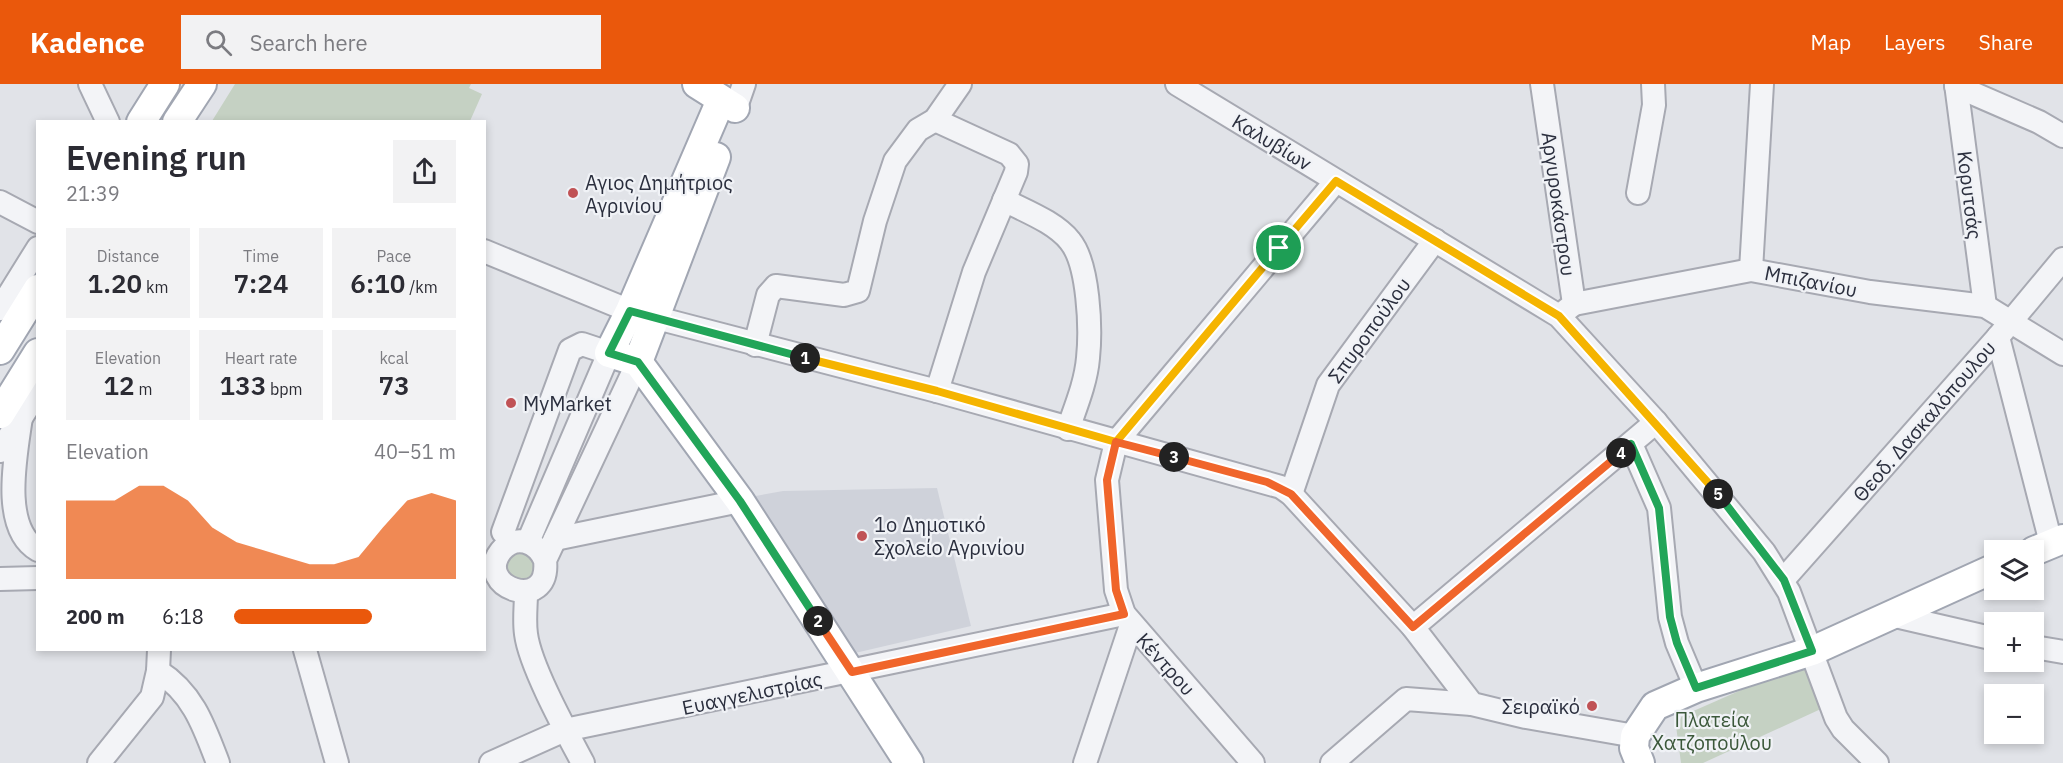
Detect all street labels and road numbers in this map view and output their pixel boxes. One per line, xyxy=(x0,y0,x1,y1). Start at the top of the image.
street label: Καλυβίων xyxy=(1227,108,1317,176)
street label: Αργυροκάστρου xyxy=(1536,130,1582,278)
street label: Κορυτσάς xyxy=(1951,149,1989,241)
street label: Μπιζανίου xyxy=(1762,259,1860,303)
street label: Σπυροπούλου xyxy=(1322,272,1416,388)
street label: Θεοδ. Δασκαλόπουλου xyxy=(1846,335,2002,507)
street label: Κέντρου xyxy=(1131,627,1201,701)
street label: Ευαγγελιστρίας xyxy=(679,665,825,721)

